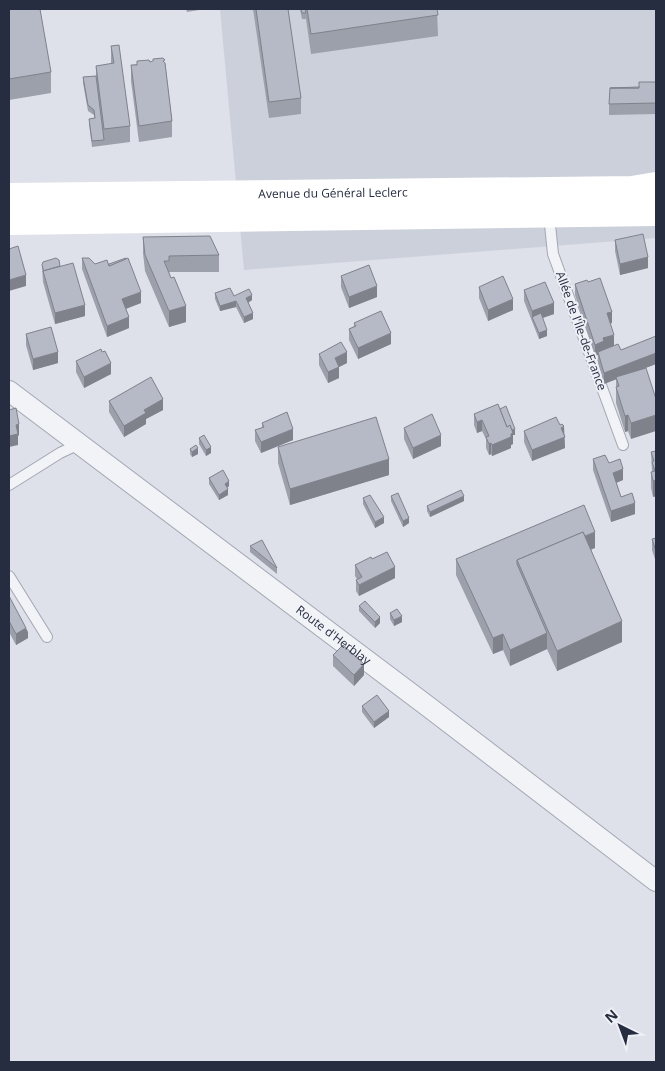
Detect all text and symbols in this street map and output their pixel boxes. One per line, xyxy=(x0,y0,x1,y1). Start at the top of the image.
street label: Avenue du Général Leclerc xyxy=(258,184,408,202)
street label: Allée de l'Île-de-France xyxy=(552,269,611,393)
street label: Route d'Herblay xyxy=(293,601,375,669)
north arrow xyxy=(595,1001,645,1051)
text: N xyxy=(600,1005,622,1027)

